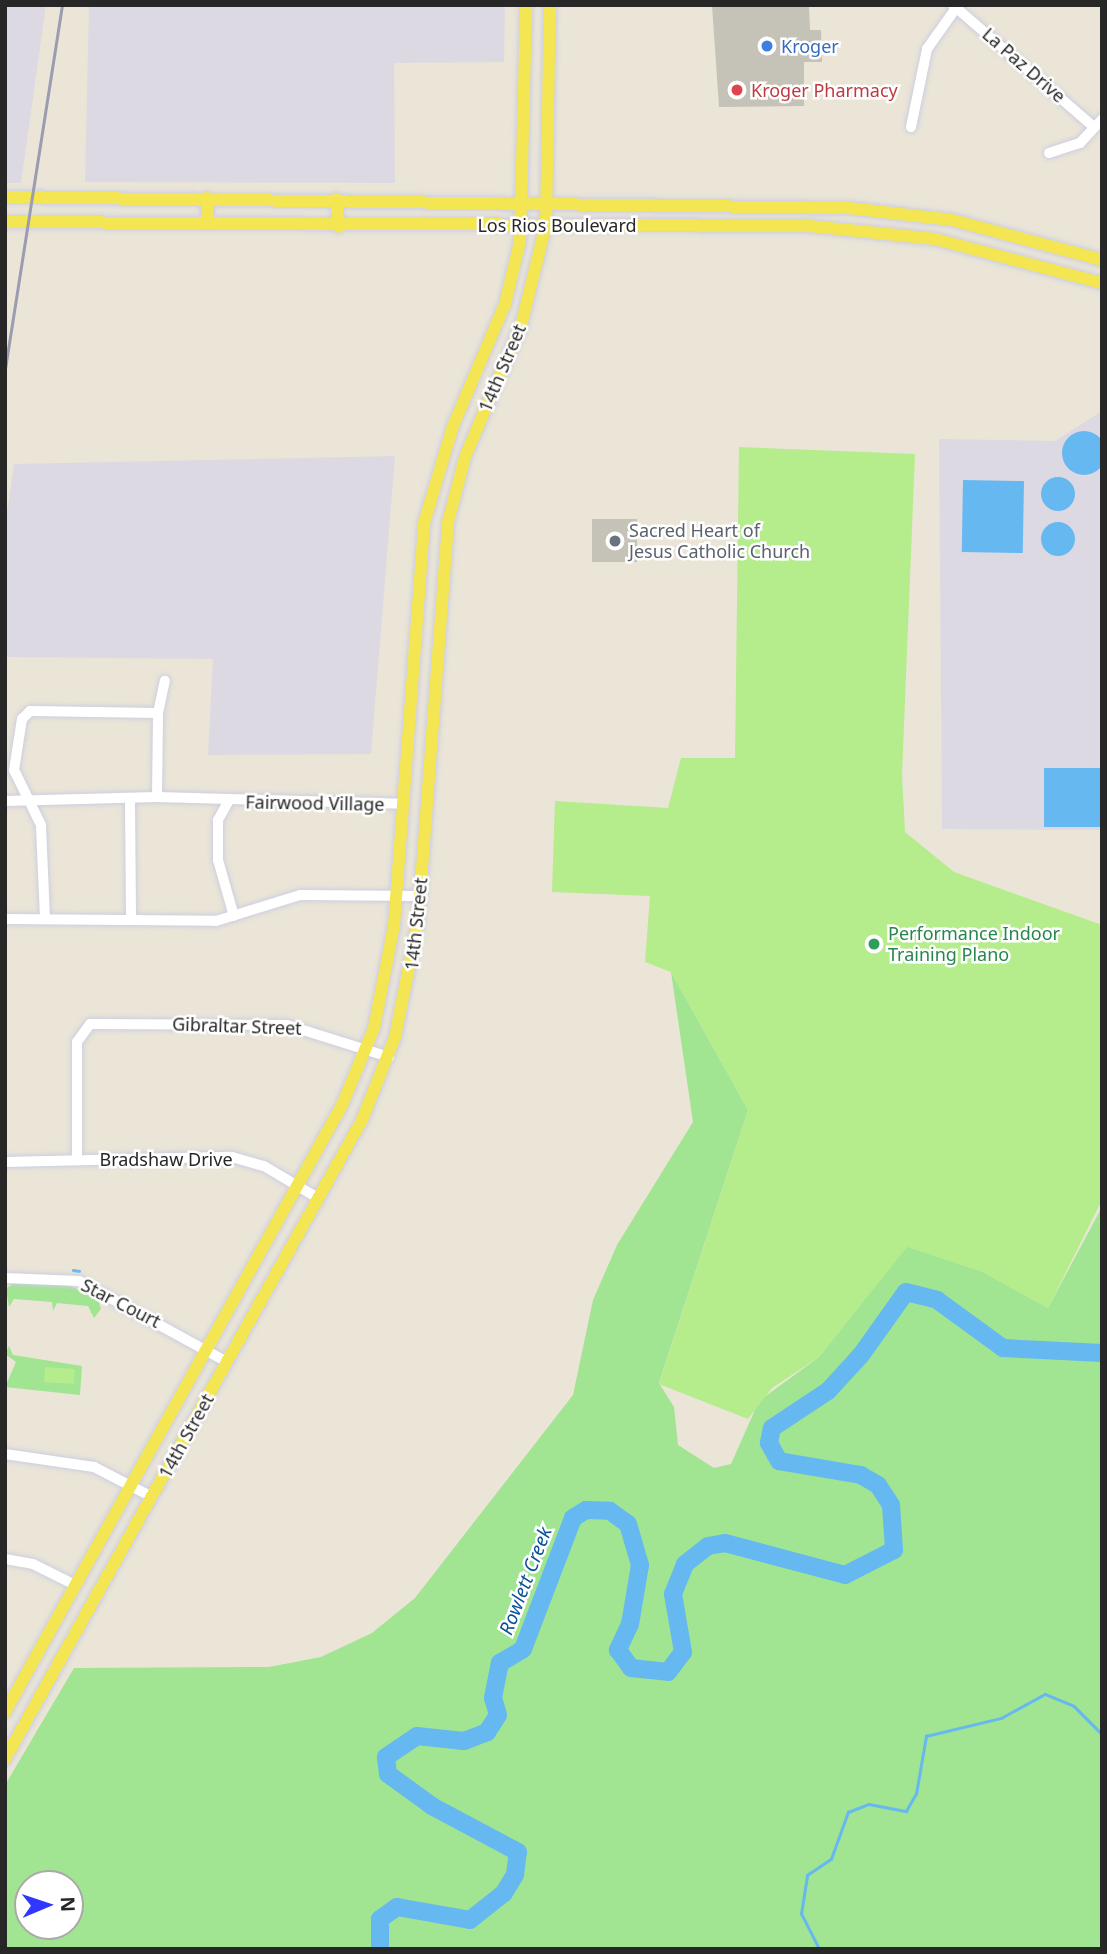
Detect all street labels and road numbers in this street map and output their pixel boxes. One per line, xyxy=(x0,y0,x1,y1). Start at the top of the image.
street label: La Paz Drive xyxy=(978,23,1070,107)
street label: Los Rios Boulevard xyxy=(477,214,637,236)
street label: 14th Street xyxy=(474,321,530,415)
street label: Fairwood Village xyxy=(245,791,385,815)
street label: 14th Street xyxy=(400,877,432,971)
street label: Gibraltar Street xyxy=(172,1013,302,1039)
street label: Bradshaw Drive xyxy=(99,1148,233,1170)
street label: Star Court xyxy=(78,1274,164,1332)
street label: 14th Street xyxy=(154,1390,218,1482)

